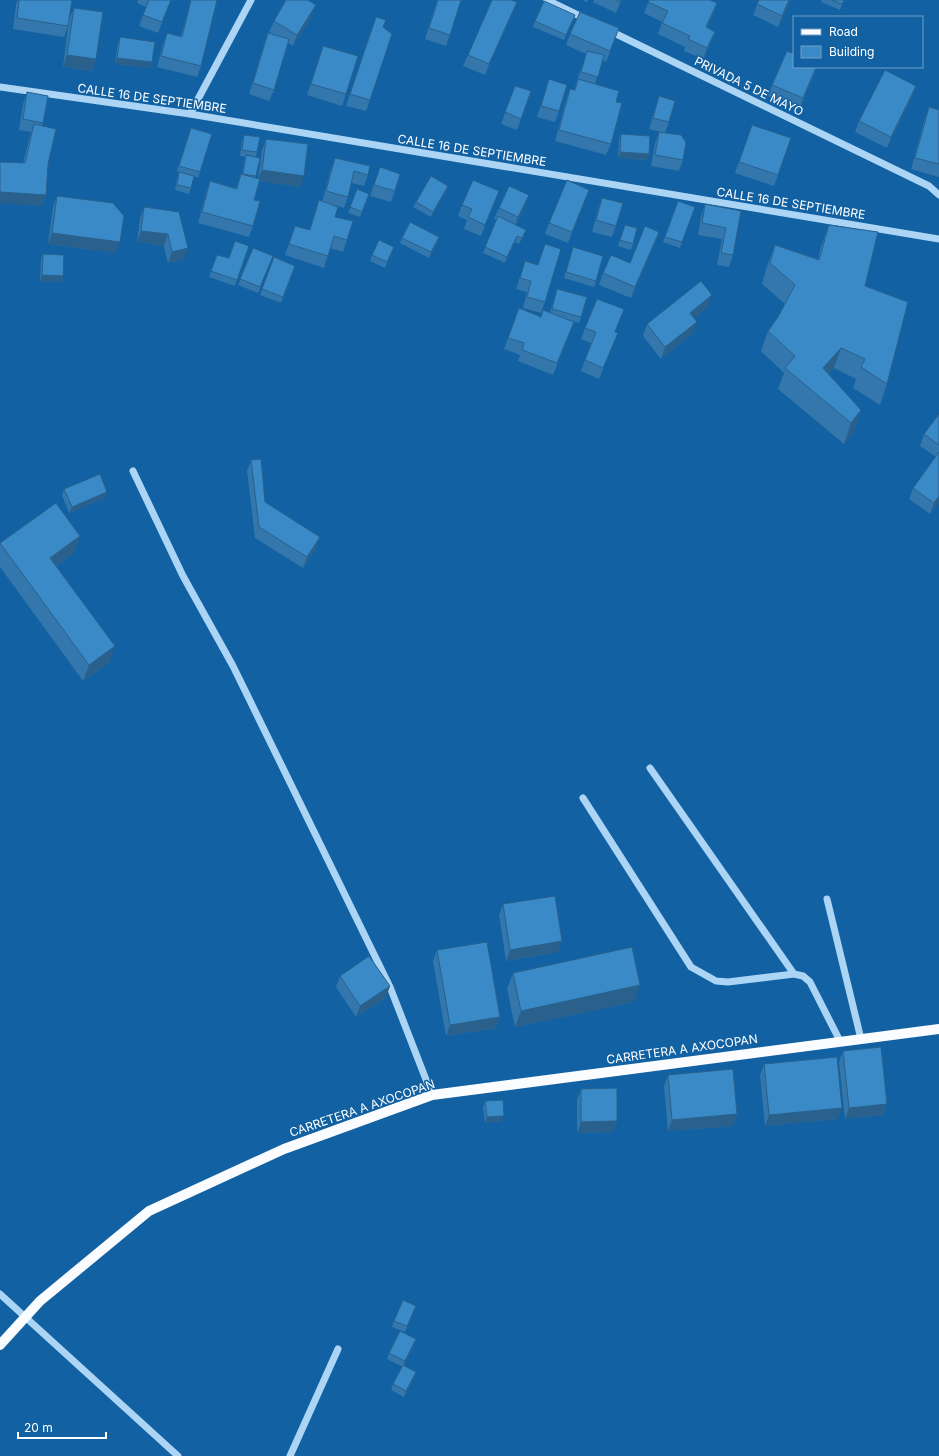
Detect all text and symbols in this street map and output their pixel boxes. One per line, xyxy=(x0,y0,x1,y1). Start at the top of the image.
legend xyxy=(793,16,923,68)
text: Road xyxy=(829,24,858,39)
text: Building xyxy=(829,44,874,59)
street label: PRIVADA 5 DE MAYO xyxy=(692,53,806,119)
street label: CALLE 16 DE SEPTIEMBRE xyxy=(77,80,227,116)
street label: CALLE 16 DE SEPTIEMBRE xyxy=(397,131,547,169)
street label: CALLE 16 DE SEPTIEMBRE xyxy=(716,184,866,222)
street label: CARRETERA A AXOCOPAN xyxy=(605,1031,759,1067)
street label: CARRETERA A AXOCOPAN xyxy=(287,1076,437,1140)
scale bar xyxy=(18,1414,106,1440)
text: 20 m xyxy=(24,1420,53,1435)

